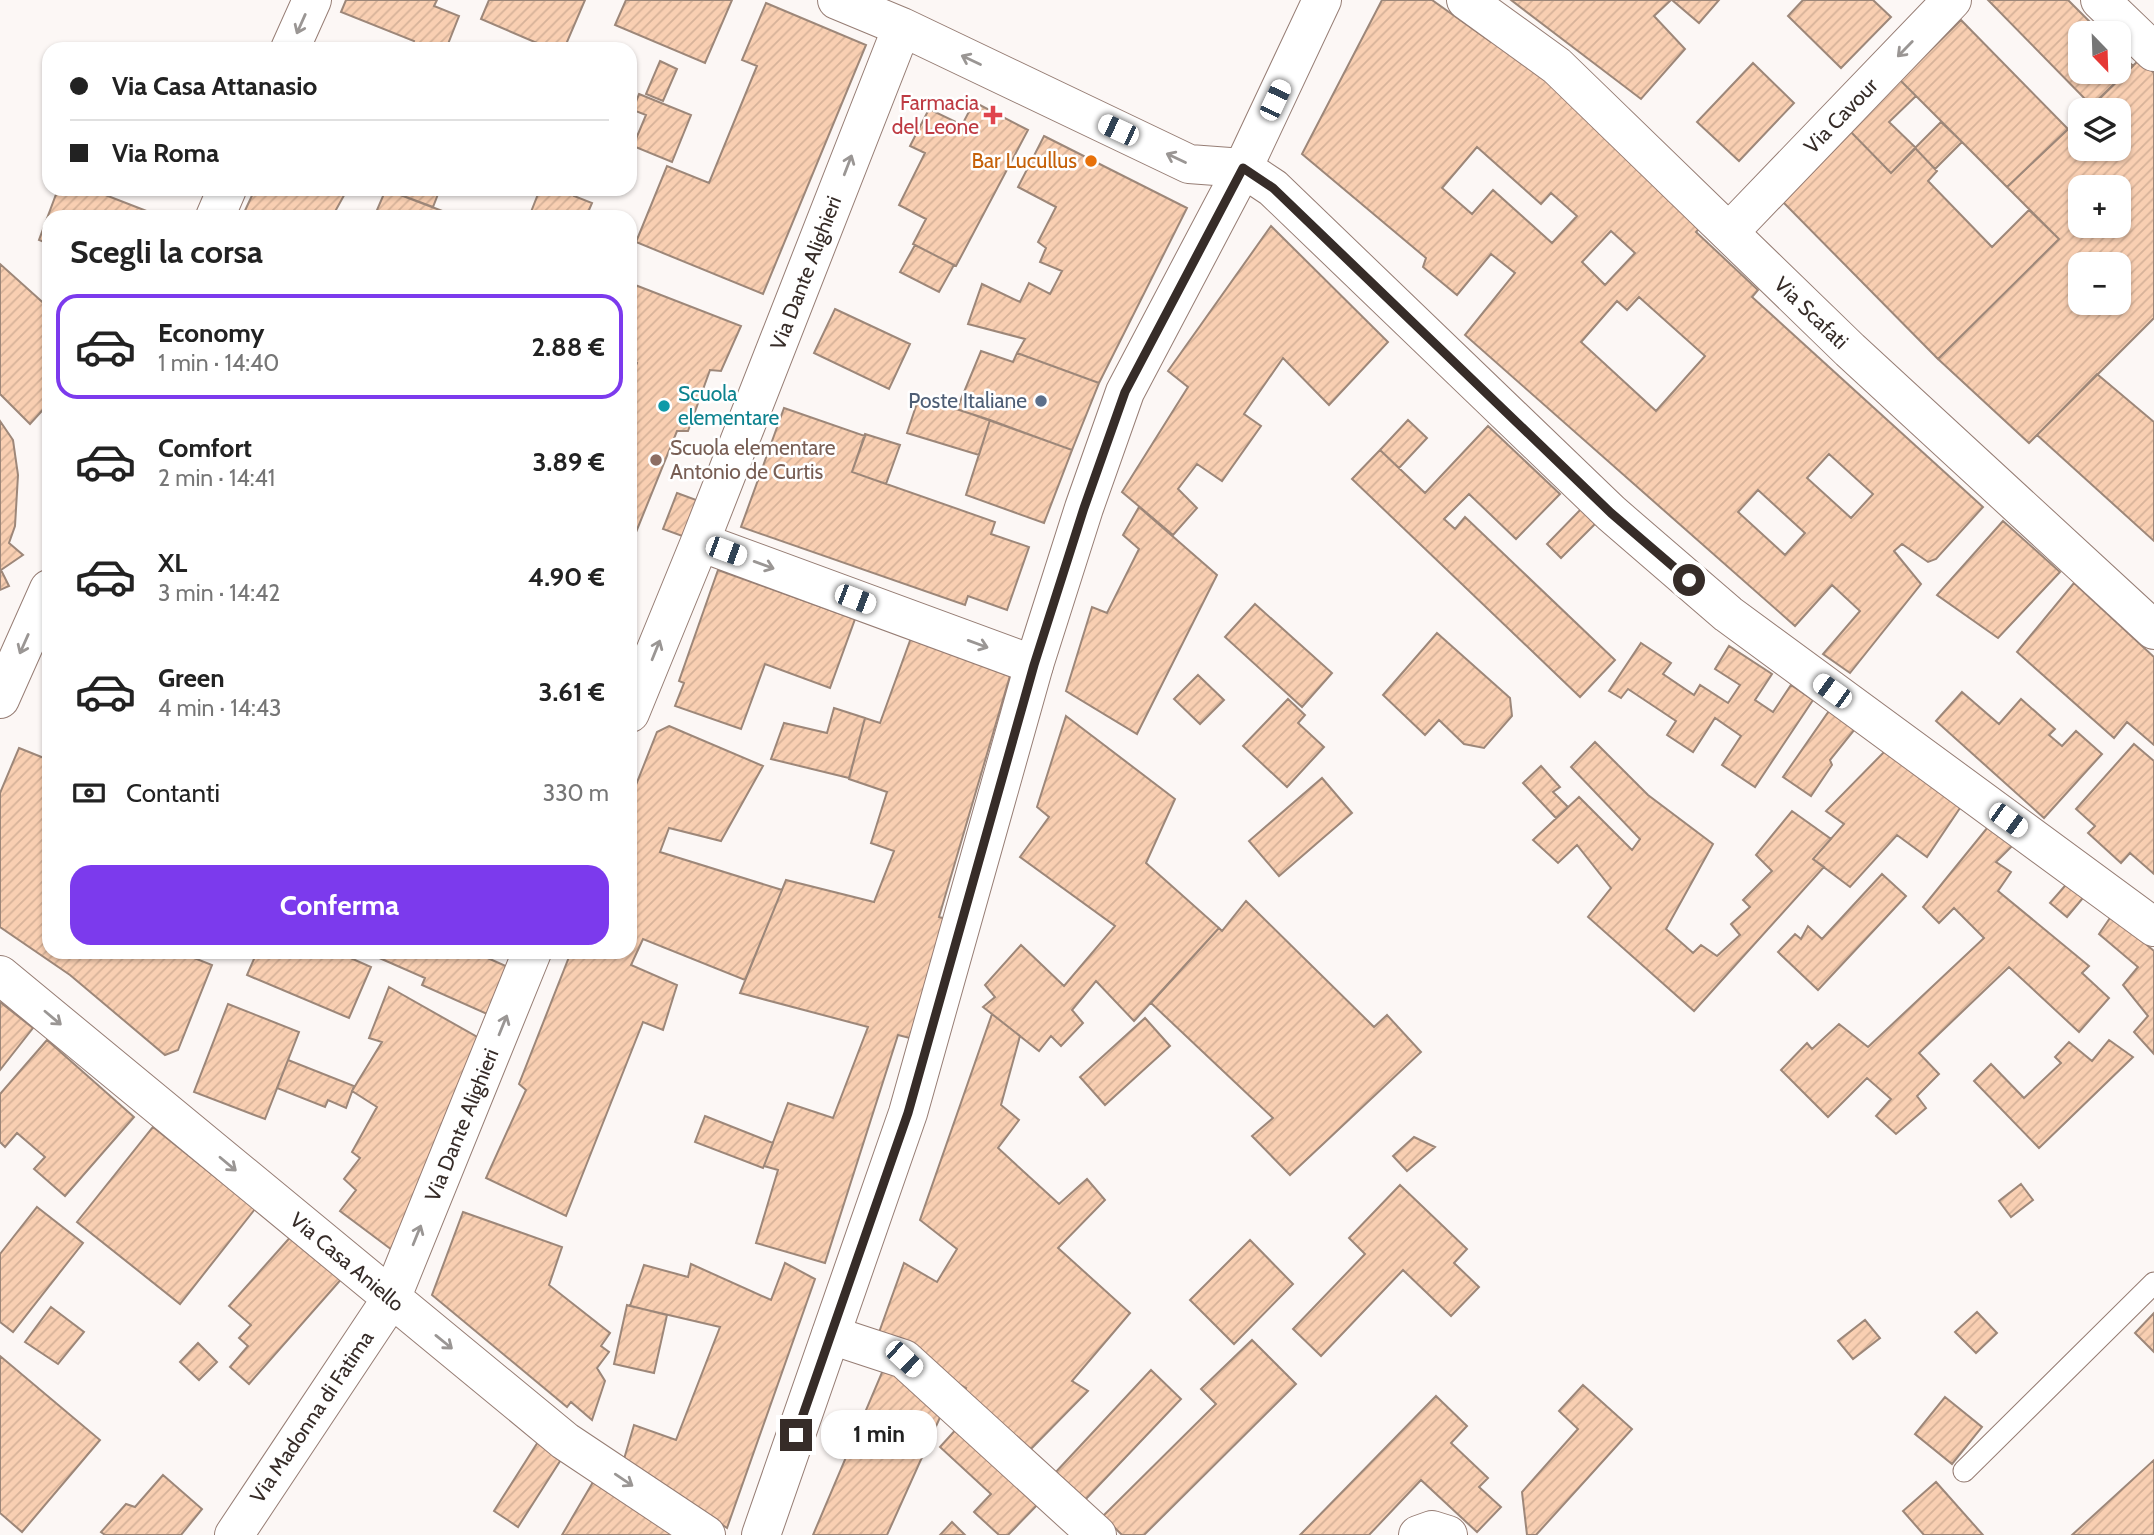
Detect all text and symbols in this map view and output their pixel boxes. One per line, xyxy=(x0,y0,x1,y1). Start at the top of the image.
one-way arrow xyxy=(294,13,307,35)
north arrow xyxy=(2068,21,2132,84)
map controls xyxy=(2068,21,2131,315)
one-way arrow xyxy=(1897,40,1914,57)
one-way arrow xyxy=(961,53,982,66)
text: Via Casa Attanasio xyxy=(112,70,317,102)
street label: Via Cavour xyxy=(1799,73,1883,158)
car xyxy=(1257,77,1294,123)
place label: Farmacia del Leone xyxy=(892,90,979,139)
button: layers xyxy=(2068,98,2131,161)
marker: Farmacia del Leone xyxy=(985,107,1001,123)
car xyxy=(1095,112,1142,148)
text: Via Roma xyxy=(112,137,219,169)
place label: Bar Lucullus xyxy=(971,148,1077,173)
one-way arrow xyxy=(1166,150,1187,164)
marker: Bar Lucullus xyxy=(1083,153,1099,169)
one-way arrow xyxy=(842,155,855,177)
button: + xyxy=(2068,175,2131,238)
street label: Via Dante Alighieri xyxy=(765,192,846,353)
text: Scegli la corsa xyxy=(70,232,263,271)
button: − xyxy=(2068,252,2131,315)
street label: Via Scafati xyxy=(1769,271,1853,354)
icon: car xyxy=(74,315,137,378)
text: Economy xyxy=(158,317,264,349)
text: 2.88 € xyxy=(532,331,605,363)
text: 1 min · 14:40 xyxy=(158,349,279,377)
place label: Scuola elementare xyxy=(678,381,780,430)
place label: Poste Italiane xyxy=(908,388,1027,413)
marker: Poste Italiane xyxy=(1033,393,1049,409)
marker: Scuola elementare xyxy=(656,398,672,414)
icon: car xyxy=(74,430,137,493)
text: Comfort xyxy=(158,432,252,464)
place label: Scuola elementare Antonio de Curtis xyxy=(670,435,836,484)
text: 3.89 € xyxy=(532,446,605,478)
marker: Scuola elementare Antonio de Curtis xyxy=(648,452,664,468)
text: 2 min · 14:41 xyxy=(158,464,275,492)
car xyxy=(703,534,750,568)
icon: car xyxy=(74,545,137,608)
text: XL xyxy=(158,547,187,579)
one-way arrow xyxy=(753,560,775,573)
text: 4.90 € xyxy=(528,561,605,593)
route start xyxy=(1673,564,1705,596)
text: 3 min · 14:42 xyxy=(158,579,280,607)
car xyxy=(832,582,879,616)
one-way arrow xyxy=(17,633,30,655)
one-way arrow xyxy=(966,639,988,652)
one-way arrow xyxy=(650,640,663,662)
icon: car xyxy=(74,660,137,723)
text: Green xyxy=(158,662,225,694)
car xyxy=(1809,670,1856,712)
text: 3.61 € xyxy=(538,676,605,708)
text: 4 min · 14:43 xyxy=(158,694,282,722)
icon: cash xyxy=(70,774,108,812)
text: Contanti xyxy=(126,777,220,809)
text: 330 m xyxy=(543,779,609,807)
car xyxy=(1985,799,2032,841)
button: Conferma xyxy=(70,865,609,945)
one-way arrow xyxy=(43,1011,61,1026)
one-way arrow xyxy=(497,1014,510,1036)
street label: Via Dante Alighieri xyxy=(420,1045,504,1205)
one-way arrow xyxy=(218,1156,236,1171)
street label: Via Casa Aniello xyxy=(285,1207,409,1316)
one-way arrow xyxy=(411,1225,424,1247)
street label: Via Madonna di Fatima xyxy=(245,1326,378,1507)
one-way arrow xyxy=(434,1334,452,1349)
car xyxy=(882,1337,927,1381)
callout: 1 min xyxy=(820,1410,936,1460)
route end xyxy=(780,1419,812,1451)
text: 1 min xyxy=(853,1420,905,1448)
one-way arrow xyxy=(614,1473,633,1487)

